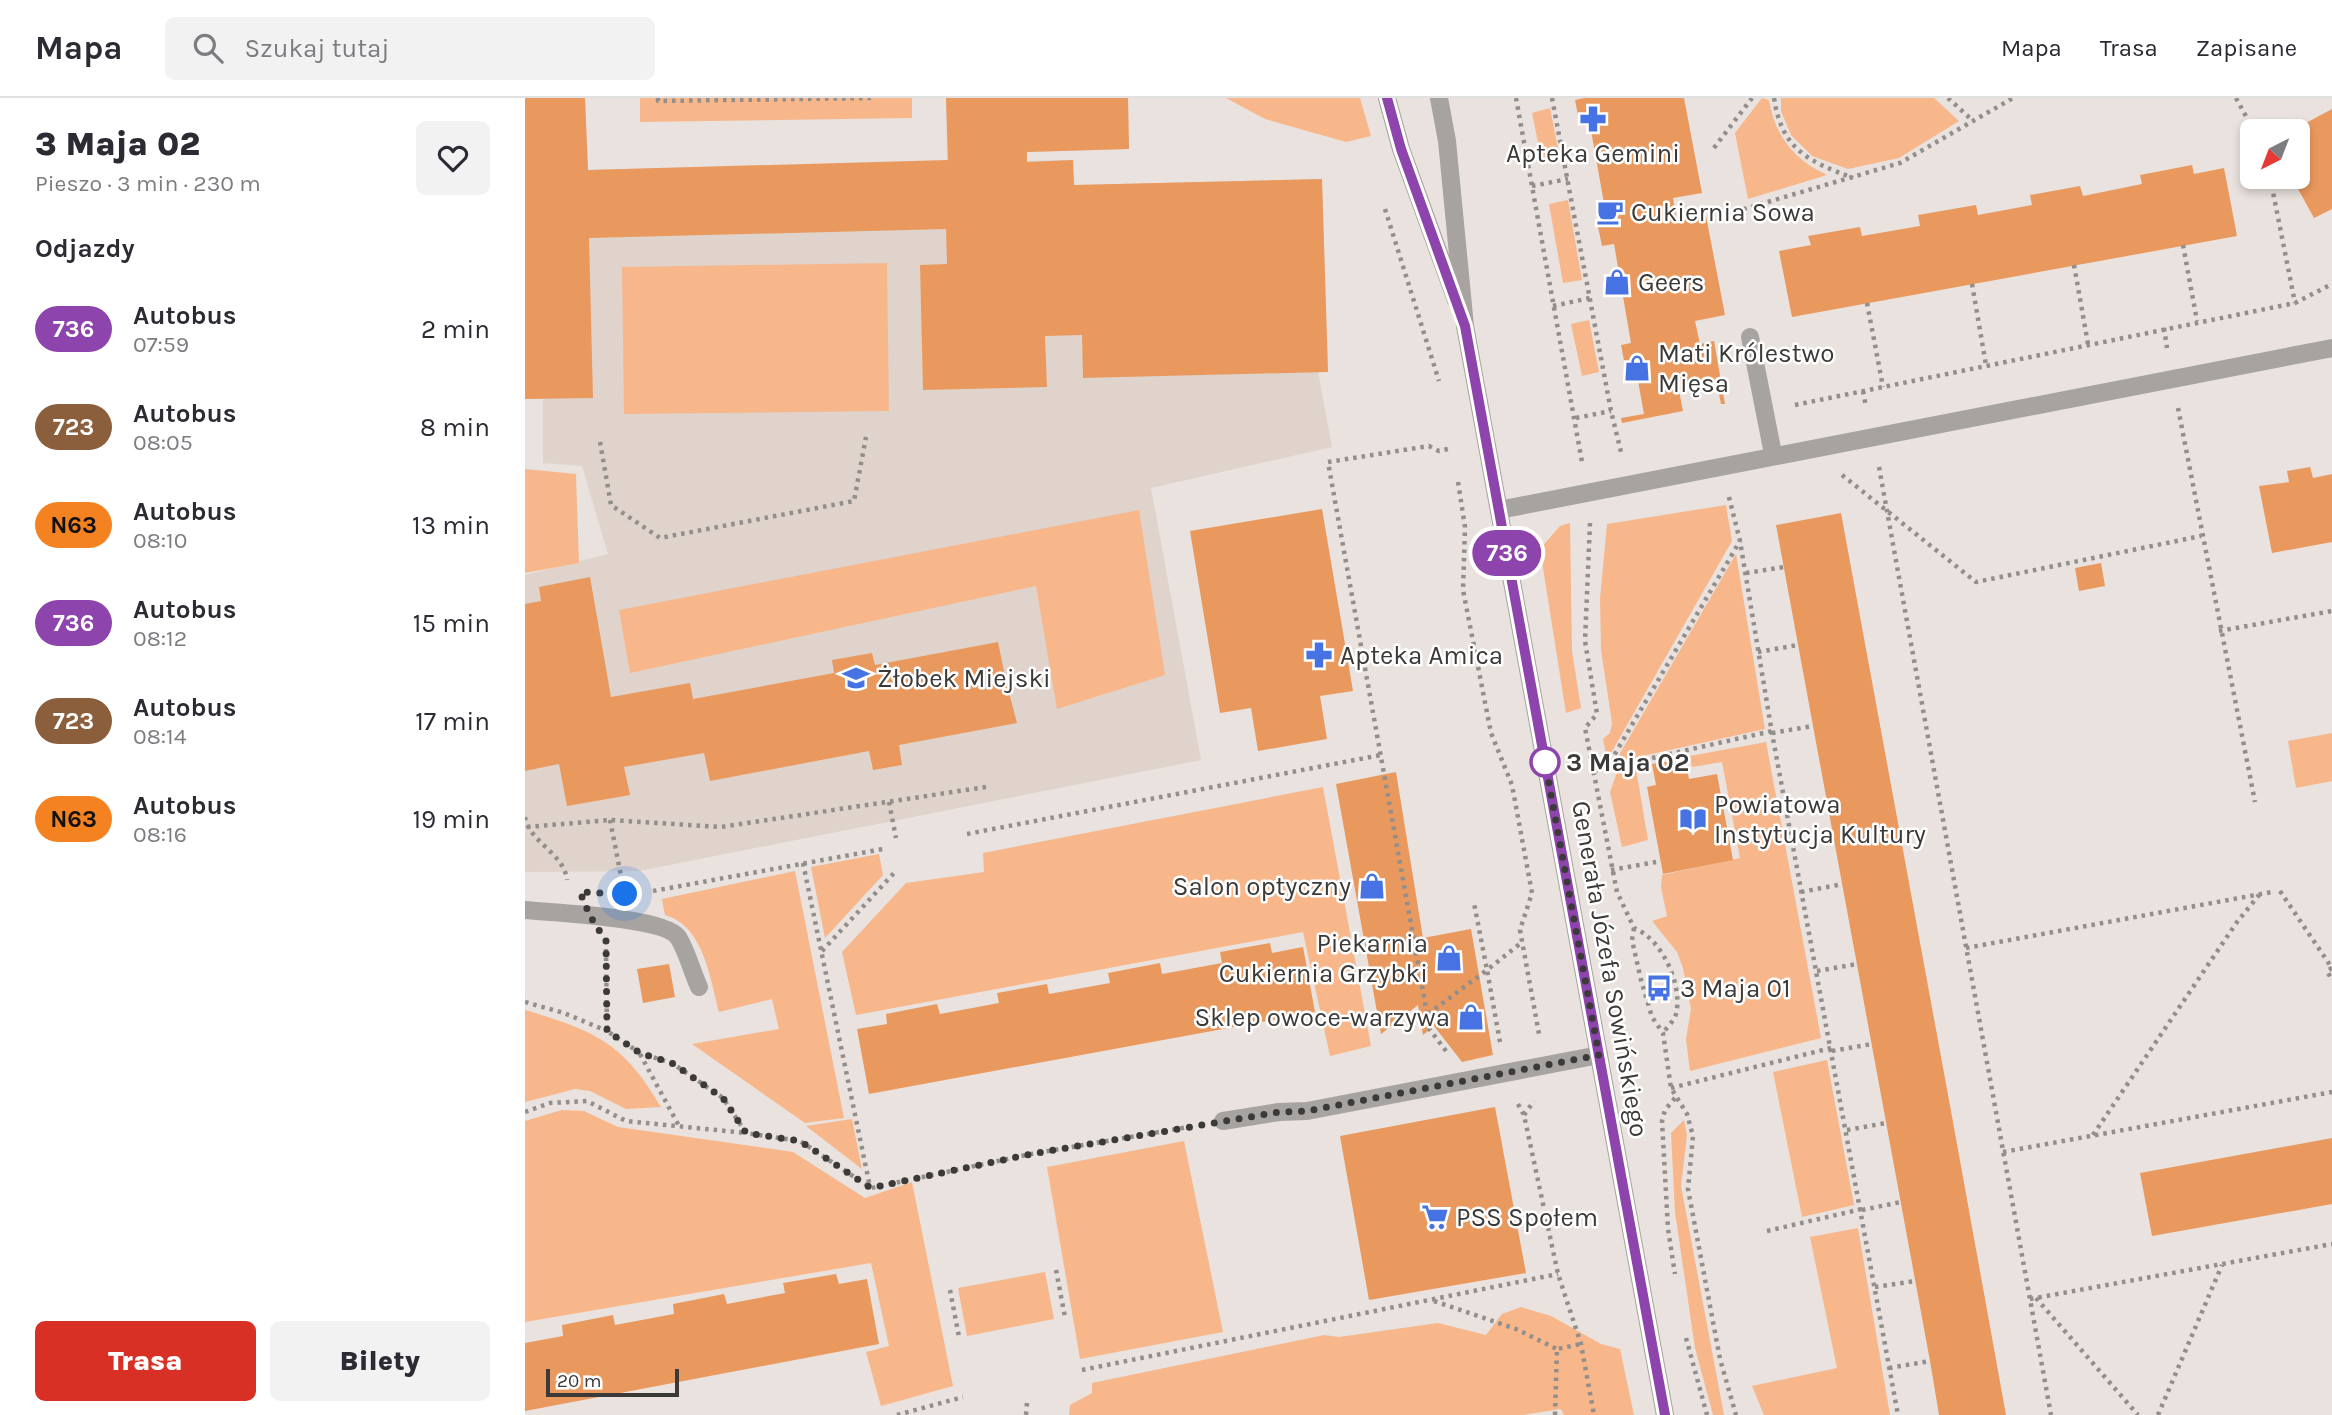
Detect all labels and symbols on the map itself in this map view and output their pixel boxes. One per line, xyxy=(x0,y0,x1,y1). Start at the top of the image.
pharmacy icon: Apteka Gemini xyxy=(1578,104,1608,134)
north arrow xyxy=(2240,119,2310,189)
place label: Apteka Gemini xyxy=(1506,138,1680,169)
cafe icon: Cukiernia Sowa xyxy=(1595,197,1625,227)
place label: Cukiernia Sowa xyxy=(1631,197,1815,228)
shop icon: Geers xyxy=(1602,267,1632,297)
place label: Geers xyxy=(1638,267,1705,298)
place label: Mati Królestwo Mięsa xyxy=(1658,338,1835,399)
shop icon: Mati Królestwo Mięsa xyxy=(1622,353,1652,383)
line badge: 736 xyxy=(1467,530,1547,576)
pharmacy icon: Apteka Amica xyxy=(1304,640,1334,670)
place label: Apteka Amica xyxy=(1340,640,1503,671)
school or university icon: Żłobek Miejski xyxy=(841,663,871,693)
place label: Żłobek Miejski xyxy=(877,663,1051,694)
marker: 3 Maja 02 xyxy=(1530,747,1560,777)
place label: 3 Maja 02 xyxy=(1566,747,1689,778)
place label: Powiatowa Instytucja Kultury xyxy=(1714,789,1926,850)
street label: Generała Józefa Sowińskiego xyxy=(1565,798,1655,1140)
library icon: Powiatowa Instytucja Kultury xyxy=(1678,804,1708,834)
place label: Salon optyczny xyxy=(1173,871,1351,902)
shop icon: Salon optyczny xyxy=(1357,871,1387,901)
your location xyxy=(607,876,642,911)
place label: Piekarnia Cukiernia Grzybki xyxy=(1219,928,1428,989)
shop icon: Piekarnia Cukiernia Grzybki xyxy=(1434,943,1464,973)
bus stop icon: 3 Maja 01 xyxy=(1644,973,1674,1003)
place label: 3 Maja 01 xyxy=(1680,973,1791,1004)
place label: Sklep owoce-warzywa xyxy=(1194,1002,1450,1033)
shop icon: Sklep owoce-warzywa xyxy=(1456,1002,1486,1032)
supermarket icon: PSS Społem xyxy=(1420,1202,1450,1232)
place label: PSS Społem xyxy=(1456,1202,1598,1233)
scale bar xyxy=(546,1366,679,1398)

